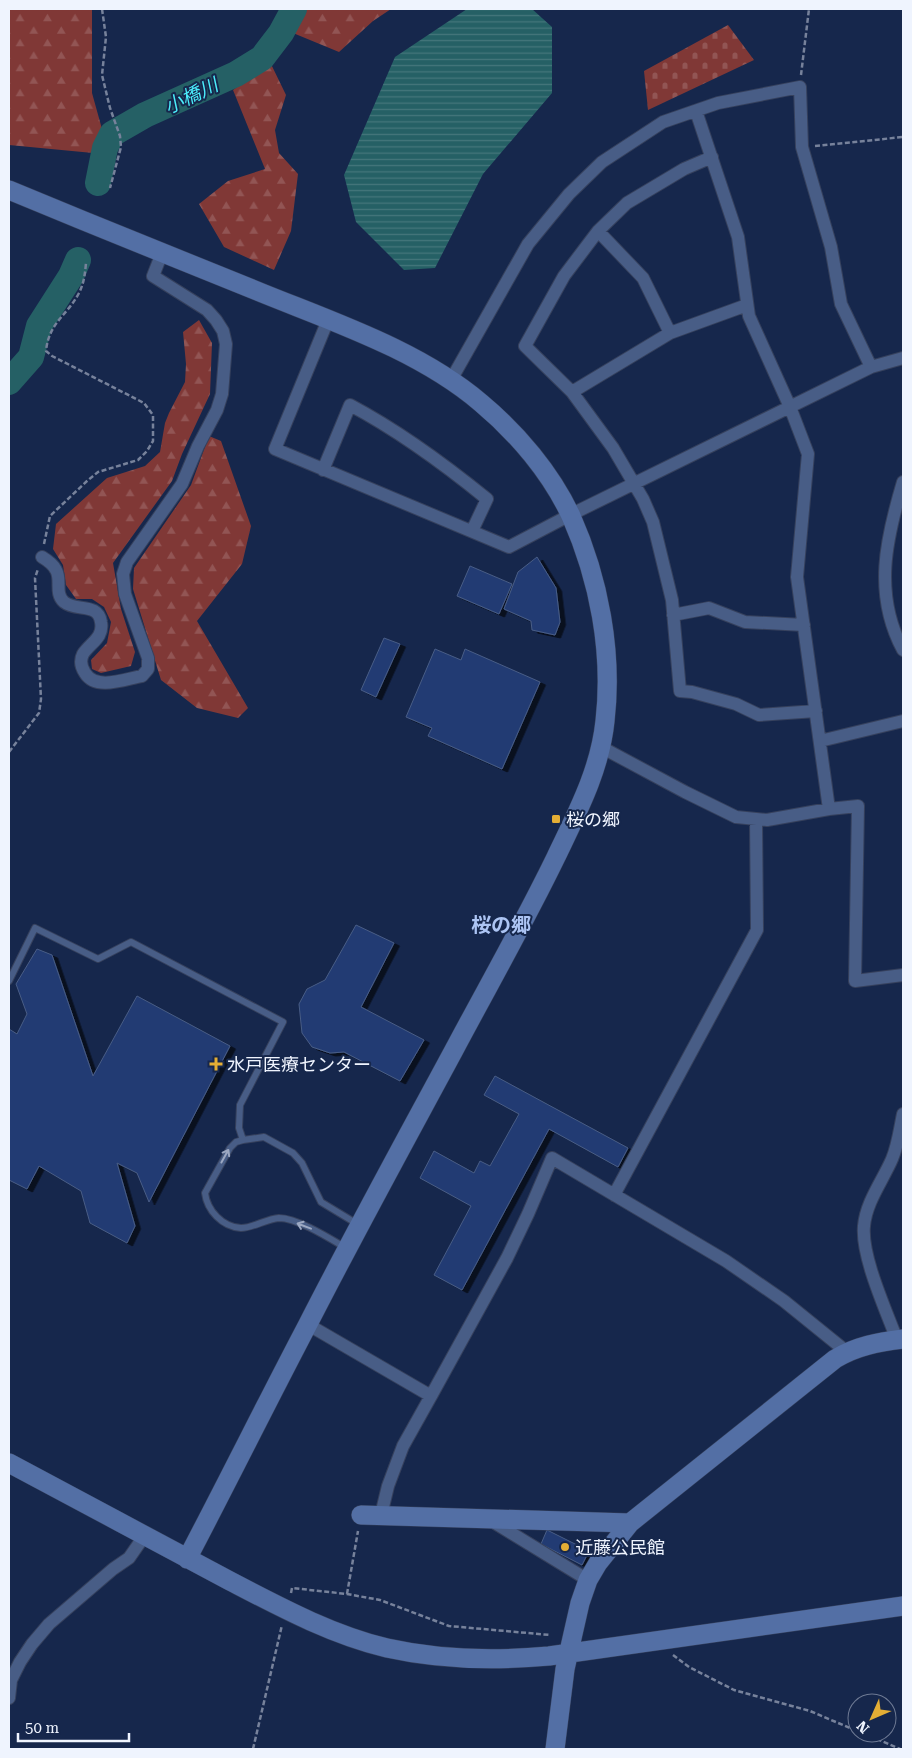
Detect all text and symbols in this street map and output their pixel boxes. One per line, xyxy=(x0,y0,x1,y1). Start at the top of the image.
water label: 小橋川 xyxy=(160,72,223,119)
place label: 桜の郷 xyxy=(566,809,620,830)
marker: 桜の郷 xyxy=(550,813,562,825)
district label: 桜の郷 xyxy=(471,913,531,937)
place label: 水戸医療センター xyxy=(227,1054,371,1075)
marker: 水戸医療センター xyxy=(209,1057,223,1071)
one-way arrow xyxy=(221,1149,231,1163)
one-way arrow xyxy=(297,1221,312,1230)
place label: 近藤公民館 xyxy=(575,1537,665,1558)
marker: 近藤公民館 xyxy=(559,1541,571,1553)
north arrow xyxy=(847,1693,897,1743)
scale bar xyxy=(18,1710,129,1742)
text: N xyxy=(853,1718,872,1737)
text: 50 m xyxy=(25,1719,60,1737)

